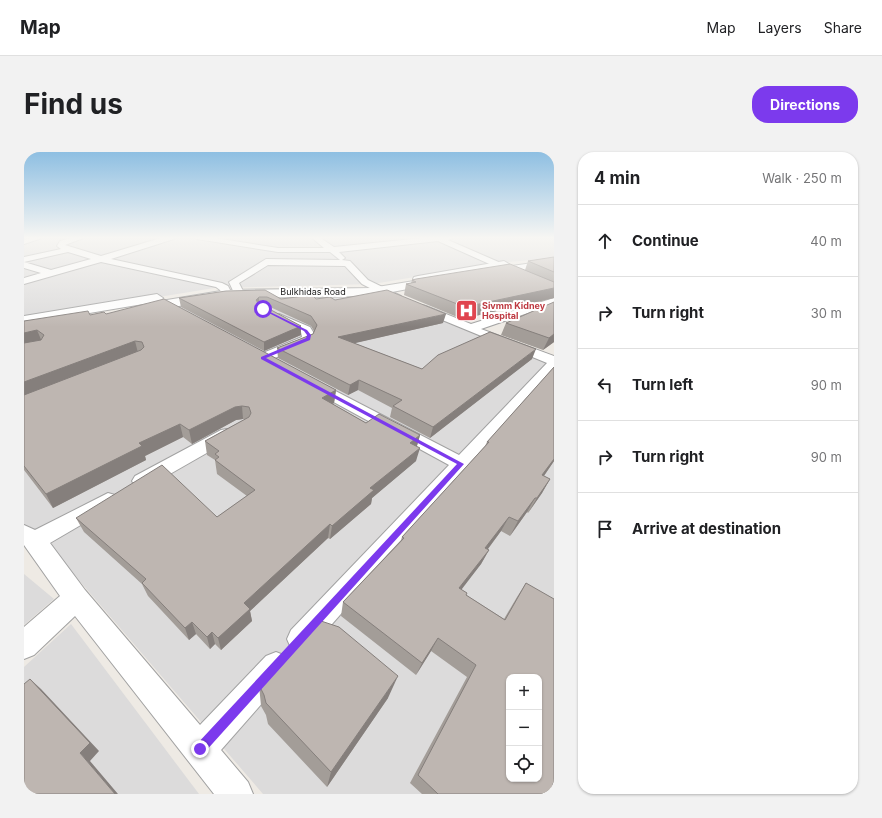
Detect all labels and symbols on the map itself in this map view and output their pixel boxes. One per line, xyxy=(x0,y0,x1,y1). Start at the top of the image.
street label: Bulkhidas Road xyxy=(280,286,346,297)
hospital icon: Sivmm Kidney Hospital xyxy=(454,298,480,324)
route start xyxy=(254,300,272,318)
place label: Sivmm Kidney Hospital xyxy=(482,300,546,321)
route end xyxy=(191,740,209,758)

